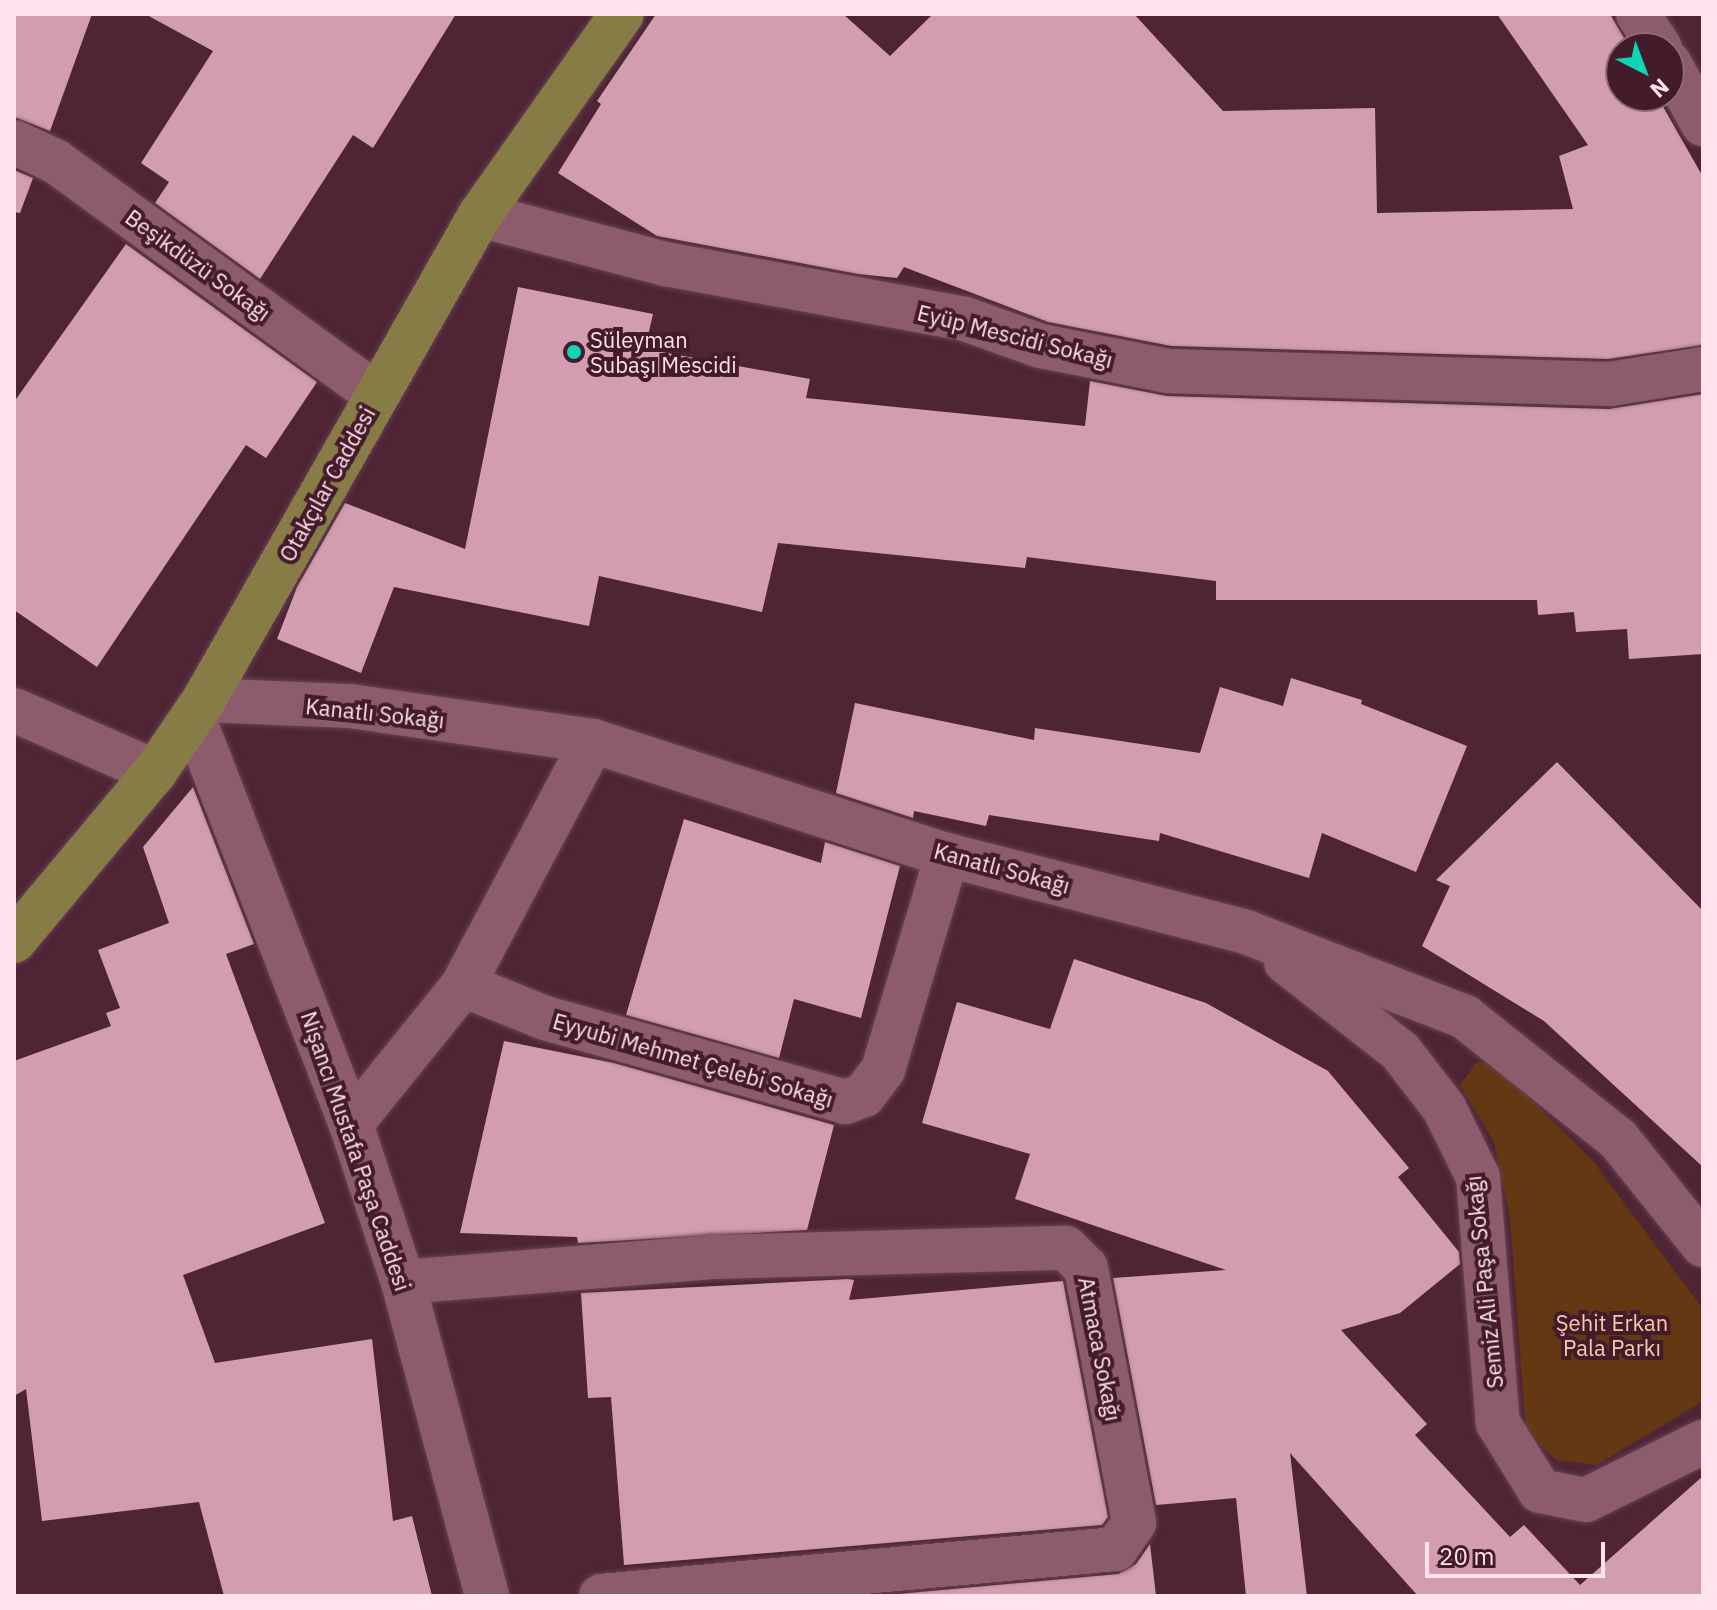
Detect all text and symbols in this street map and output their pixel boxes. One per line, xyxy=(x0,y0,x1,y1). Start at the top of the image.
north arrow xyxy=(1605,32,1685,112)
text: N xyxy=(1644,73,1676,105)
street label: Beşikdüzü Sokağı xyxy=(120,204,276,326)
street label: Eyüp Mescidi Sokağı xyxy=(915,299,1115,373)
place label: Süleyman Subaşı Mescidi xyxy=(590,326,737,378)
marker: Süleyman Subaşı Mescidi xyxy=(565,343,583,361)
street label: Otakçılar Caddesi xyxy=(274,402,380,566)
street label: Kanatlı Sokağı xyxy=(304,693,446,733)
street label: Kanatlı Sokağı xyxy=(931,837,1073,899)
street label: Eyyubi Mehmet Çelebi Sokağı xyxy=(550,1007,836,1113)
street label: Nişancı Mustafa Paşa Caddesi xyxy=(296,1008,416,1294)
street label: Semiz Ali Paşa Sokağı xyxy=(1460,1174,1508,1390)
street label: Atmaca Sokağı xyxy=(1073,1275,1127,1423)
park label: Şehit Erkan Pala Parkı xyxy=(1556,1309,1668,1360)
scale bar xyxy=(1429,1526,1609,1576)
text: 20 m xyxy=(1439,1540,1494,1572)

